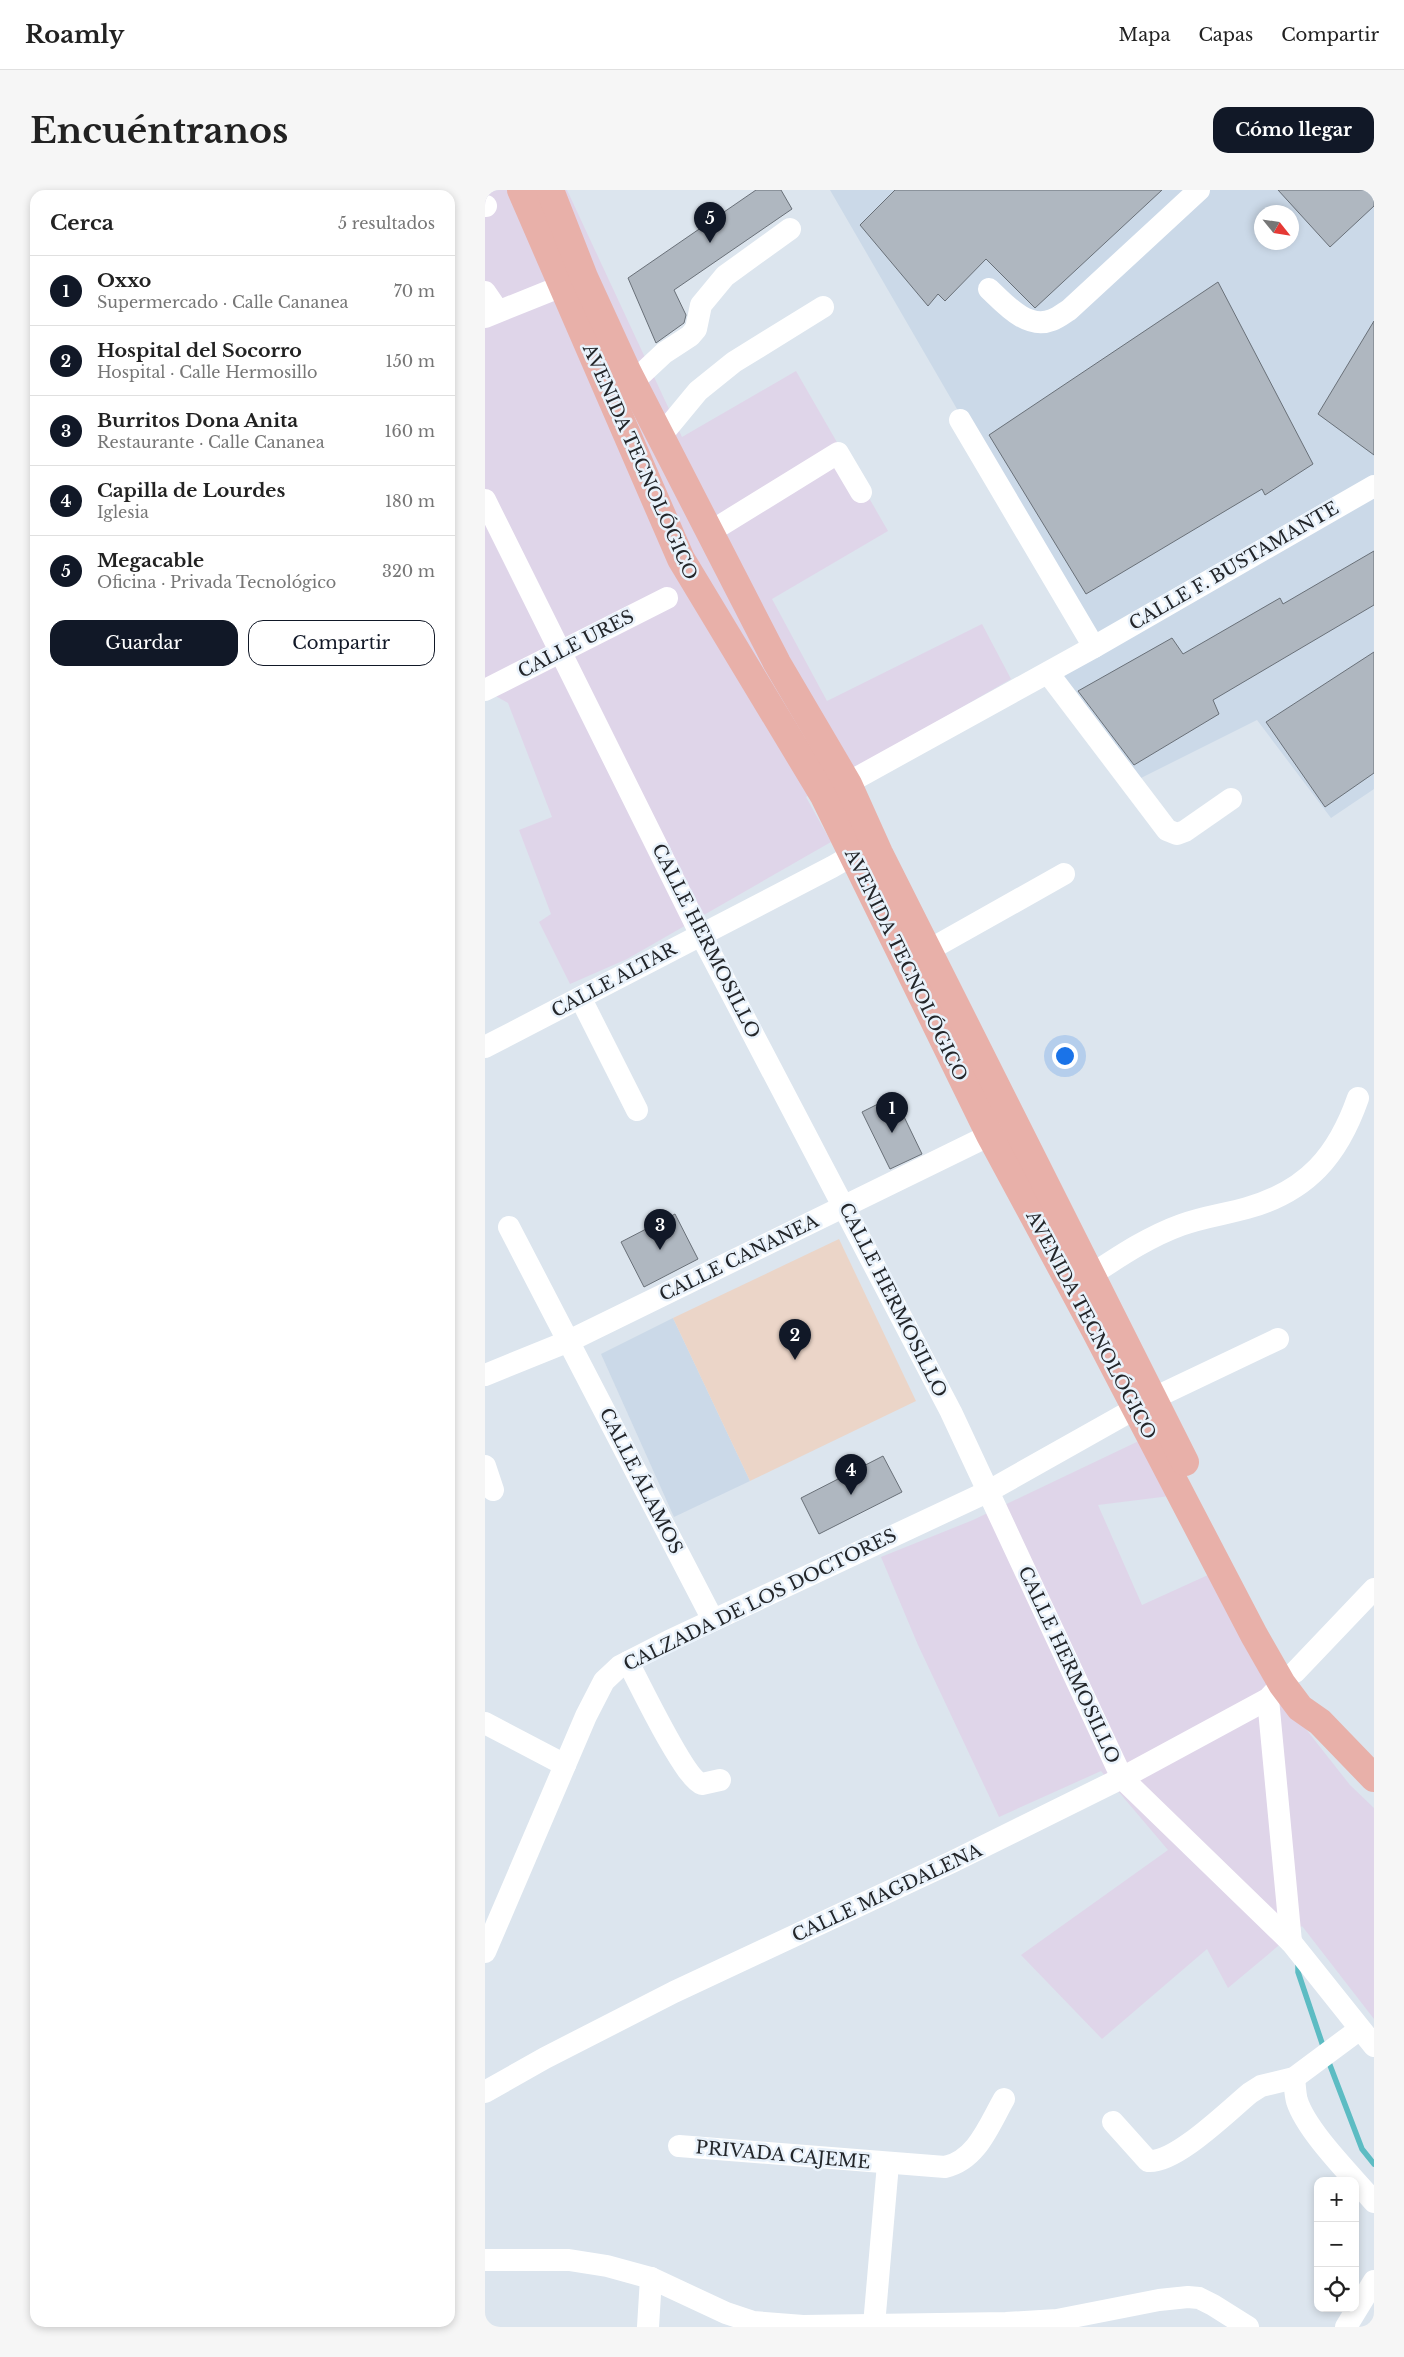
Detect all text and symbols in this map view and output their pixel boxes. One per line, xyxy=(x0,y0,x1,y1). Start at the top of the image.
text: Roamly xyxy=(25,20,124,49)
text: Mapa xyxy=(1119,24,1170,46)
text: Capas xyxy=(1198,24,1253,46)
text: Compartir xyxy=(1281,24,1379,46)
button: Cómo llegar xyxy=(1213,107,1374,153)
text: Encuéntranos xyxy=(30,109,288,152)
pin: 5 xyxy=(694,202,726,243)
north arrow xyxy=(1254,205,1299,250)
text: Cerca xyxy=(50,210,114,236)
text: 5 resultados xyxy=(338,213,435,233)
text: Oxxo xyxy=(97,269,151,292)
text: 1 xyxy=(63,281,69,301)
text: 70 m xyxy=(394,281,435,301)
text: Supermercado · Calle Cananea xyxy=(97,292,348,312)
text: Hospital del Socorro xyxy=(97,339,302,362)
street label: AVENIDA TECNOLÓGICO xyxy=(578,339,703,583)
text: 2 xyxy=(61,351,71,371)
text: 150 m xyxy=(386,351,435,371)
text: Hospital · Calle Hermosillo xyxy=(97,362,318,382)
text: Burritos Dona Anita xyxy=(97,409,298,432)
text: 3 xyxy=(61,421,71,441)
text: 160 m xyxy=(384,421,435,441)
text: Restaurante · Calle Cananea xyxy=(97,432,325,452)
text: Capilla de Lourdes xyxy=(97,479,285,502)
text: 4 xyxy=(61,491,71,511)
text: 180 m xyxy=(385,491,435,511)
street label: CALLE F. BUSTAMANTE xyxy=(1125,497,1343,635)
text: Iglesia xyxy=(97,502,149,522)
text: Megacable xyxy=(97,549,204,572)
text: 5 xyxy=(61,561,71,581)
text: 320 m xyxy=(382,561,435,581)
text: Oficina · Privada Tecnológico xyxy=(97,572,336,592)
street label: CALLE URES xyxy=(514,605,638,683)
button: Guardar xyxy=(50,620,238,666)
button: Compartir xyxy=(248,620,435,666)
street label: CALLE HERMOSILLO xyxy=(647,840,765,1042)
street label: AVENIDA TECNOLÓGICO xyxy=(840,844,973,1085)
street label: CALLE ALTAR xyxy=(548,937,681,1022)
your location xyxy=(1052,1043,1078,1069)
pin: 1 xyxy=(876,1092,908,1133)
street label: CALLE HERMOSILLO xyxy=(834,1199,952,1401)
street label: AVENIDA TECNOLÓGICO xyxy=(1021,1206,1162,1443)
pin: 3 xyxy=(644,1209,676,1250)
street label: CALLE CANANEA xyxy=(656,1209,823,1306)
pin: 2 xyxy=(779,1319,811,1360)
street label: CALLE ÁLAMOS xyxy=(595,1404,688,1558)
pin: 4 xyxy=(835,1454,867,1495)
street label: CALZADA DE LOS DOCTORES xyxy=(620,1524,900,1676)
street label: CALLE HERMOSILLO xyxy=(1014,1563,1124,1767)
street label: CALLE MAGDALENA xyxy=(789,1839,986,1947)
street label: PRIVADA CAJEME xyxy=(695,2136,871,2174)
map controls xyxy=(1314,2177,1359,2312)
button: + xyxy=(1314,2177,1359,2222)
button: − xyxy=(1314,2222,1359,2267)
button: locate xyxy=(1314,2267,1359,2312)

